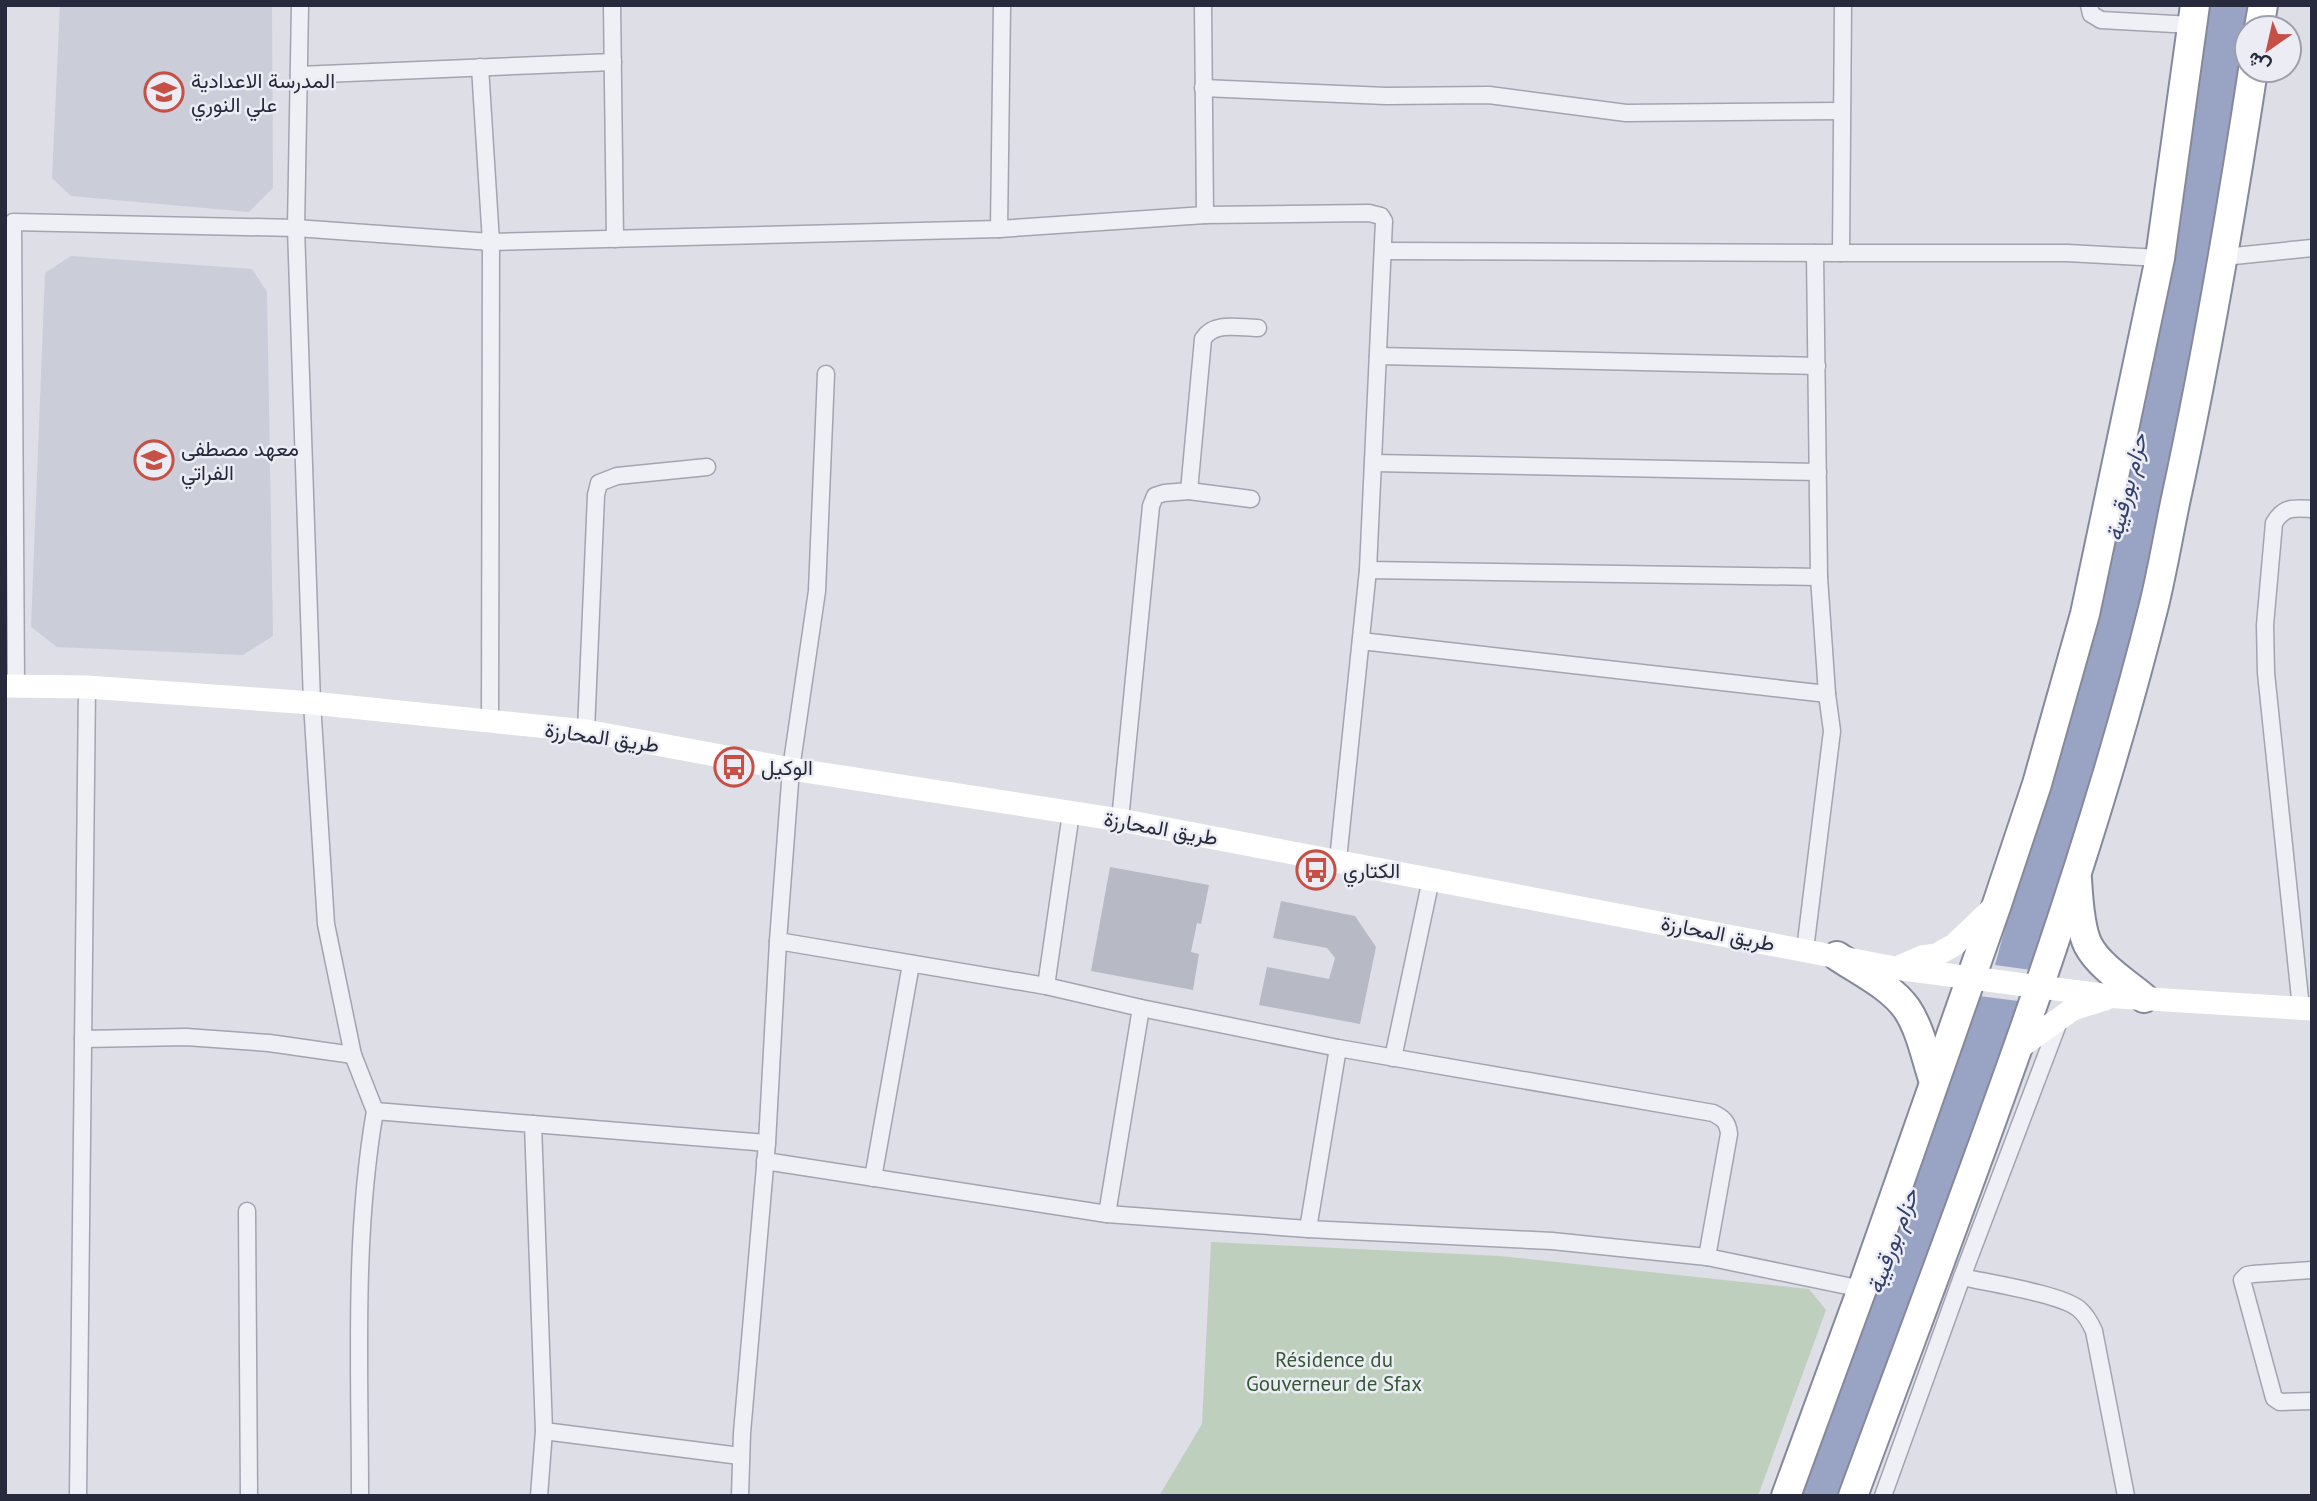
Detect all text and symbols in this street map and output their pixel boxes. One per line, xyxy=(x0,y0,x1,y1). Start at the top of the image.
north arrow xyxy=(2233,14,2303,84)
text: ش xyxy=(2242,47,2275,79)
place label: المدرسة الاعدادية علي النوري xyxy=(191,67,335,122)
school or university icon: المدرسة الاعدادية علي النوري xyxy=(143,71,185,113)
water label: حزام بورقيبة xyxy=(2099,430,2155,544)
place label: معهد مصطفى الفراتي xyxy=(181,435,299,490)
school or university icon: معهد مصطفى الفراتي xyxy=(133,439,175,481)
street label: طريق المحارزة xyxy=(543,716,661,758)
bus stop icon: الوكيل xyxy=(713,746,755,788)
place label: الوكيل xyxy=(761,754,813,781)
street label: طريق المحارزة xyxy=(1102,805,1220,851)
bus stop icon: الكتاري xyxy=(1295,849,1337,891)
place label: الكتاري xyxy=(1343,857,1400,888)
street label: طريق المحارزة xyxy=(1659,909,1777,957)
water label: حزام بورقيبة xyxy=(1860,1184,1927,1298)
park label: Résidence du Gouverneur de Sfax xyxy=(1246,1346,1422,1397)

